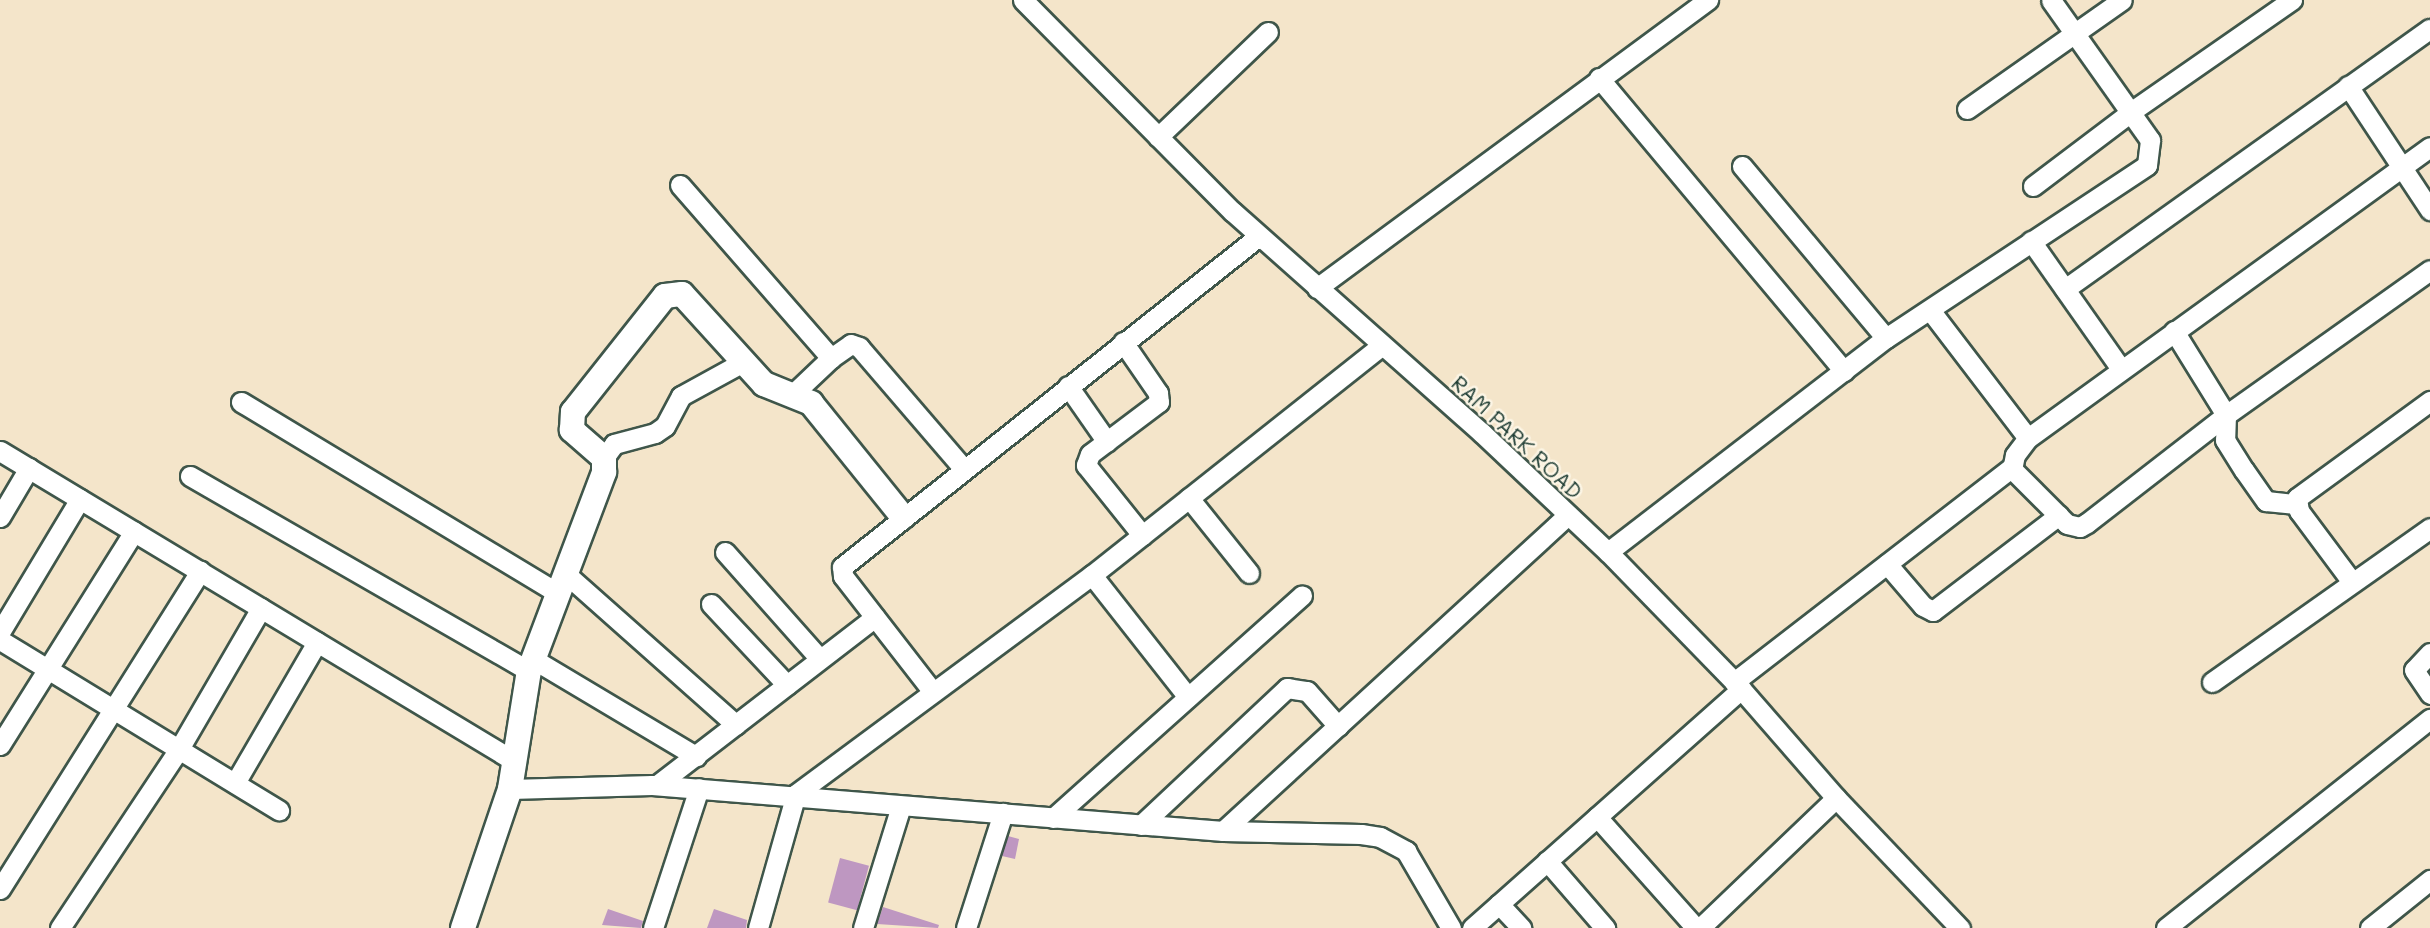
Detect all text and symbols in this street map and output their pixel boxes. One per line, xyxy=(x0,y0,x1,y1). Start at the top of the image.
street label: RAM PARK ROAD xyxy=(1447,370,1587,504)

